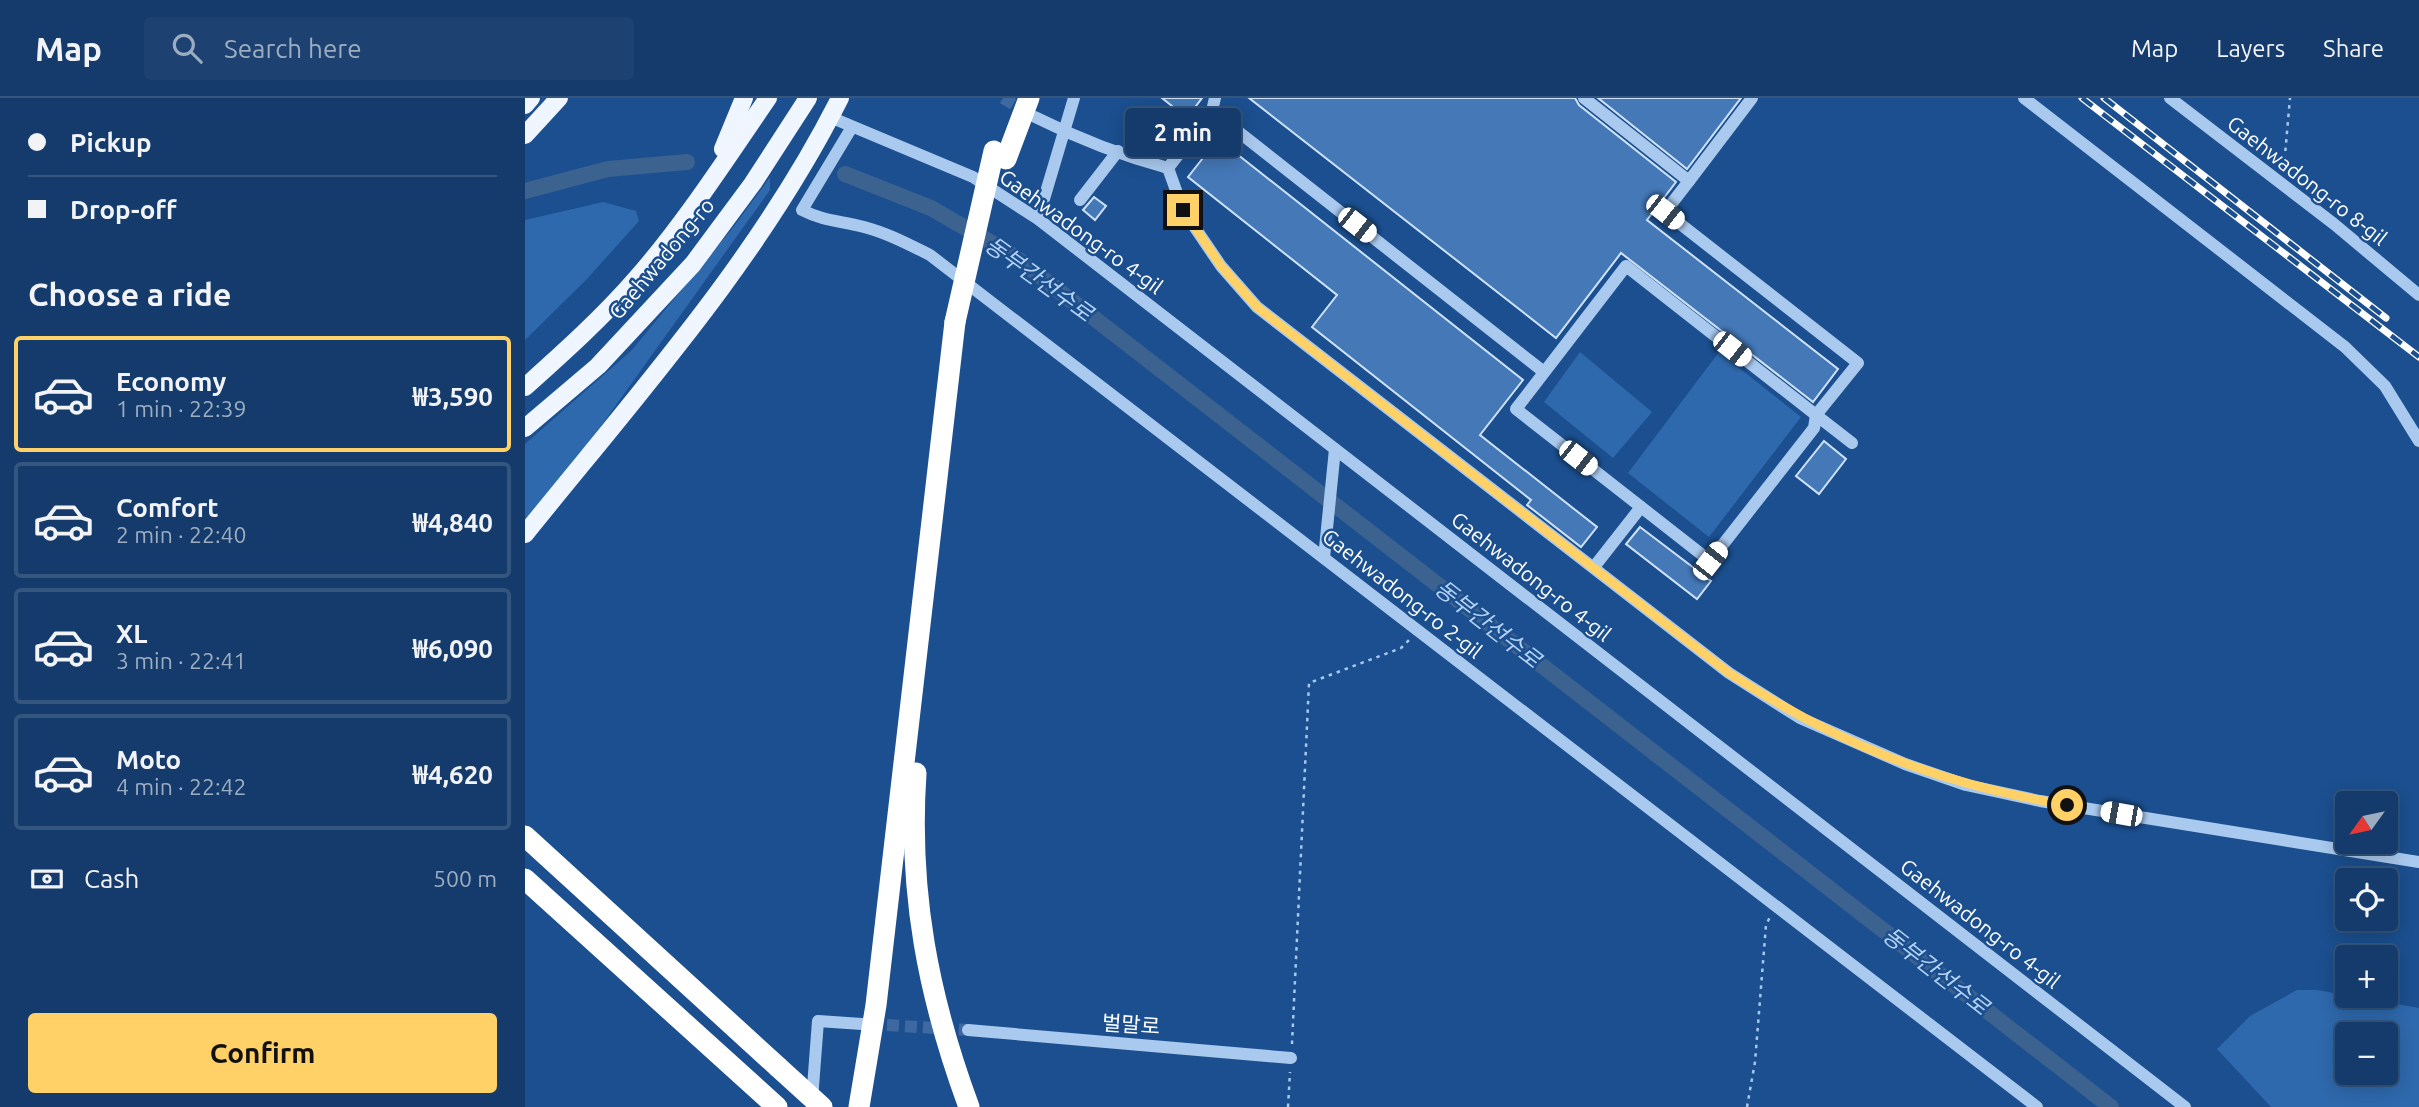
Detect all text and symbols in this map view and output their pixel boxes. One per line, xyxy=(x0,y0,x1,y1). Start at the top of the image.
search box xyxy=(144,17,634,80)
icon: search xyxy=(168,29,206,67)
text: Map xyxy=(35,30,102,67)
text: Search here xyxy=(224,34,362,63)
text: Map xyxy=(2131,35,2178,62)
text: Layers xyxy=(2216,35,2285,62)
text: Share xyxy=(2323,35,2384,62)
callout: 2 min xyxy=(1125,108,1241,158)
street label: Gaehwadong-ro 8-gil xyxy=(2223,111,2392,250)
text: 2 min xyxy=(1154,120,1212,145)
text: Pickup xyxy=(70,128,152,157)
street label: Gaehwadong-ro 4-gil xyxy=(995,164,1168,298)
car xyxy=(1642,191,1689,233)
street label: Gaehwadong-ro xyxy=(604,193,719,324)
route end xyxy=(1167,194,1199,226)
text: Drop-off xyxy=(70,195,177,224)
car xyxy=(1334,204,1381,246)
water label: 동부간선수로 xyxy=(981,231,1099,327)
text: Choose a ride xyxy=(28,276,231,312)
car xyxy=(1709,328,1756,370)
icon: car xyxy=(32,363,95,426)
text: Economy xyxy=(116,367,226,396)
text: ₩3,590 xyxy=(413,382,493,411)
text: 1 min · 22:39 xyxy=(116,396,247,421)
car xyxy=(1555,437,1602,479)
icon: car xyxy=(32,489,95,552)
text: Comfort xyxy=(116,493,219,522)
street label: Gaehwadong-ro 4-gil xyxy=(1447,507,1616,646)
text: ₩4,840 xyxy=(413,508,493,537)
text: 2 min · 22:40 xyxy=(116,522,247,547)
street label: Gaehwadong-ro 2-gil xyxy=(1318,524,1487,663)
car xyxy=(1689,538,1732,584)
water label: 동부간선수로 xyxy=(1431,575,1547,674)
icon: car xyxy=(32,615,95,678)
text: XL xyxy=(116,619,147,648)
text: ₩6,090 xyxy=(413,634,493,663)
text: 3 min · 22:41 xyxy=(116,648,247,673)
icon: car xyxy=(32,741,95,804)
text: Moto xyxy=(116,745,181,774)
text: ₩4,620 xyxy=(413,760,493,789)
text: 4 min · 22:42 xyxy=(116,774,247,799)
route start xyxy=(2051,789,2083,821)
north arrow xyxy=(2335,791,2397,854)
map controls xyxy=(2335,791,2398,1085)
car xyxy=(2099,800,2144,828)
street label: Gaehwadong-ro 4-gil xyxy=(1896,854,2065,993)
icon: cash xyxy=(28,860,66,898)
text: Cash xyxy=(84,864,139,893)
text: 500 m xyxy=(433,866,497,891)
button: locate xyxy=(2335,868,2398,931)
water label: 동부간선수로 xyxy=(1879,922,1995,1021)
button: + xyxy=(2335,945,2398,1008)
street label: 벌말로 xyxy=(1101,1010,1161,1038)
button: Confirm xyxy=(28,1013,497,1093)
button: − xyxy=(2335,1022,2398,1085)

